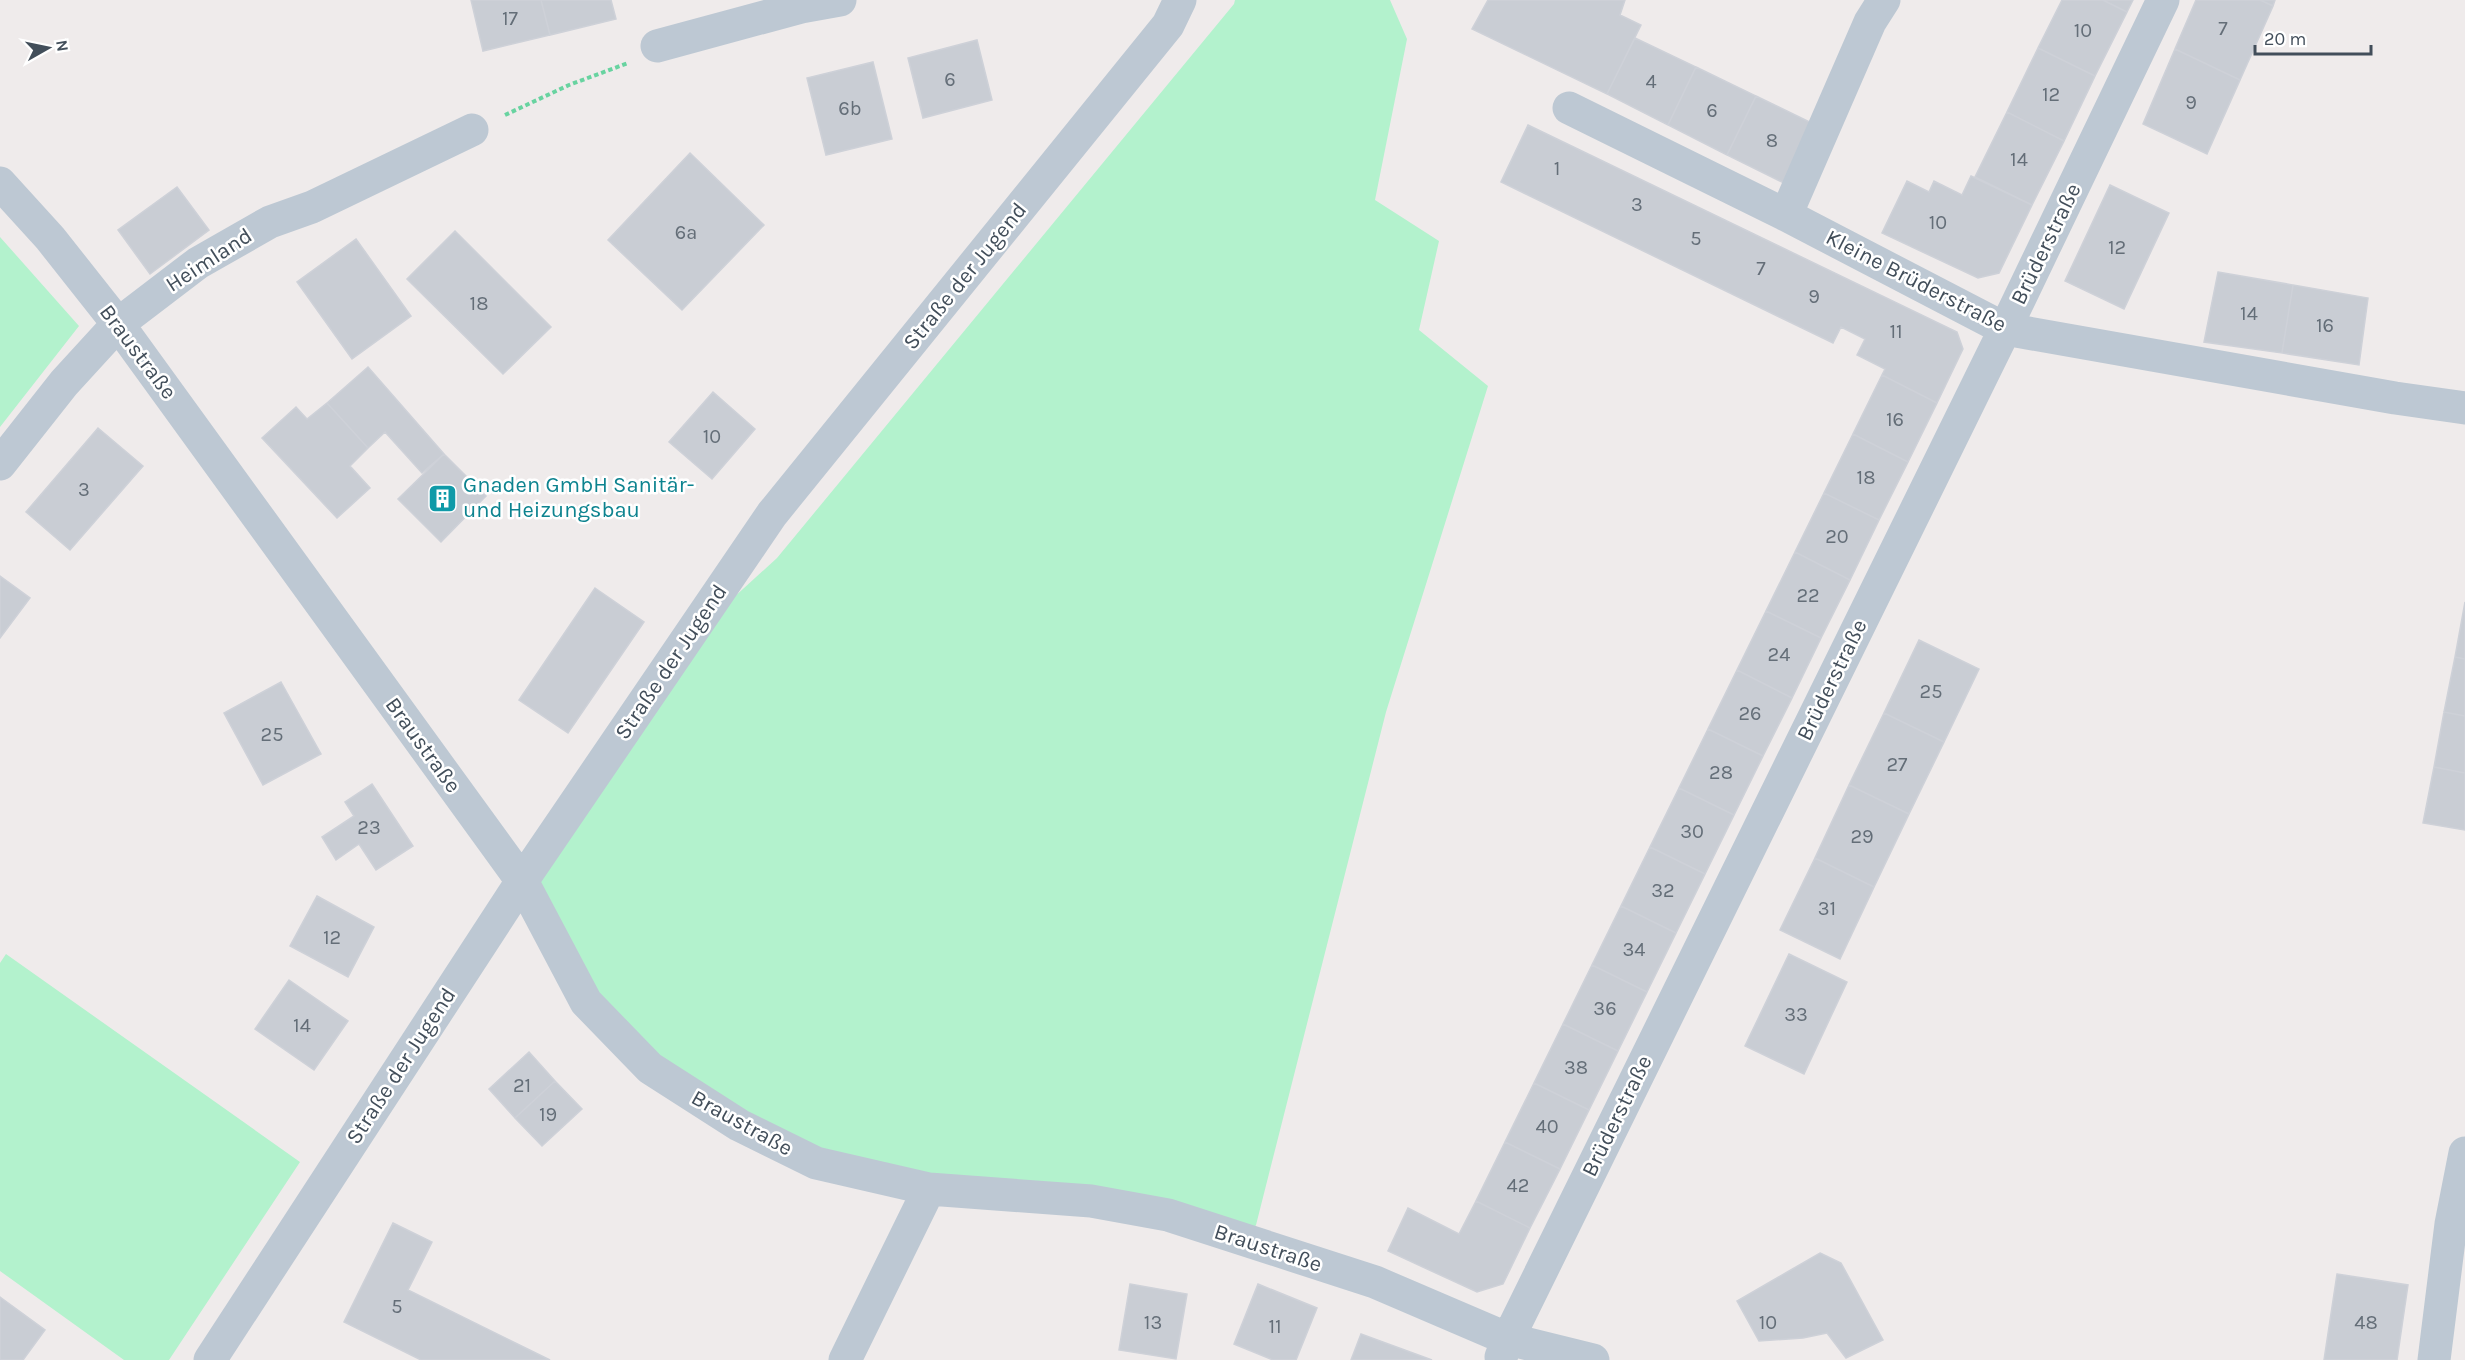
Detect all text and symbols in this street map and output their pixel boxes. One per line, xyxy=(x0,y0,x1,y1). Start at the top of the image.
house number: 17 xyxy=(502,7,519,30)
house number: 7 xyxy=(2218,17,2228,40)
north arrow xyxy=(18,18,78,78)
scale bar xyxy=(2255,18,2370,56)
house number: 10 xyxy=(2074,19,2092,42)
text: 20 m xyxy=(2264,28,2306,50)
text: N xyxy=(52,39,73,53)
house number: 6 xyxy=(944,68,956,91)
house number: 4 xyxy=(1645,70,1657,93)
house number: 12 xyxy=(2042,83,2060,106)
house number: 9 xyxy=(2185,91,2197,114)
house number: 6b xyxy=(838,97,862,120)
house number: 6 xyxy=(1706,99,1718,122)
house number: 8 xyxy=(1766,129,1778,152)
house number: 14 xyxy=(2010,148,2028,171)
house number: 1 xyxy=(1554,157,1560,180)
street label: Brüderstraße xyxy=(2005,179,2087,309)
house number: 3 xyxy=(1631,193,1643,216)
street label: Straße der Jugend xyxy=(898,197,1032,355)
house number: 10 xyxy=(1929,211,1947,234)
house number: 6a xyxy=(675,221,697,244)
street label: Heimland xyxy=(161,222,257,298)
street label: Kleine Brüderstraße xyxy=(1821,224,2011,338)
house number: 5 xyxy=(1690,227,1702,250)
house number: 12 xyxy=(2108,236,2126,259)
house number: 7 xyxy=(1756,257,1766,280)
house number: 9 xyxy=(1808,285,1820,308)
house number: 18 xyxy=(470,292,488,315)
street label: Braustraße xyxy=(94,300,182,404)
house number: 14 xyxy=(2240,302,2258,325)
house number: 16 xyxy=(2316,314,2334,337)
house number: 11 xyxy=(1889,320,1903,343)
house number: 16 xyxy=(1886,408,1904,431)
house number: 10 xyxy=(703,425,721,448)
house number: 18 xyxy=(1857,466,1875,489)
place label: Gnaden GmbH Sanitär- und Heizungsbau xyxy=(463,472,694,523)
house number: 3 xyxy=(78,478,90,501)
building icon: Gnaden GmbH Sanitär- und Heizungsbau xyxy=(426,482,458,514)
house number: 20 xyxy=(1825,525,1849,548)
street label: Straße der Jugend xyxy=(610,580,732,744)
house number: 22 xyxy=(1796,584,1820,607)
street label: Brüderstraße xyxy=(1791,615,1873,745)
house number: 24 xyxy=(1768,643,1790,666)
house number: 25 xyxy=(1920,680,1942,703)
street label: Braustraße xyxy=(380,692,466,798)
house number: 26 xyxy=(1738,702,1762,725)
house number: 25 xyxy=(261,723,283,746)
house number: 27 xyxy=(1887,753,1908,776)
house number: 28 xyxy=(1709,761,1733,784)
house number: 23 xyxy=(357,816,381,839)
house number: 30 xyxy=(1680,820,1704,843)
house number: 29 xyxy=(1850,825,1874,848)
house number: 32 xyxy=(1651,879,1675,902)
house number: 31 xyxy=(1818,897,1836,920)
house number: 12 xyxy=(323,926,341,949)
house number: 34 xyxy=(1623,938,1645,961)
street label: Straße der Jugend xyxy=(341,983,461,1149)
house number: 36 xyxy=(1593,997,1617,1020)
house number: 33 xyxy=(1784,1003,1808,1026)
house number: 14 xyxy=(293,1014,311,1037)
street label: Brüderstraße xyxy=(1576,1051,1658,1181)
house number: 38 xyxy=(1564,1056,1588,1079)
house number: 21 xyxy=(513,1074,531,1097)
street label: Braustraße xyxy=(687,1085,797,1161)
house number: 19 xyxy=(539,1103,557,1126)
house number: 40 xyxy=(1535,1115,1559,1138)
house number: 42 xyxy=(1507,1174,1529,1197)
street label: Braustraße xyxy=(1211,1218,1325,1278)
house number: 5 xyxy=(391,1295,403,1318)
house number: 13 xyxy=(1144,1311,1162,1334)
house number: 10 xyxy=(1759,1311,1777,1334)
house number: 48 xyxy=(2354,1311,2378,1334)
house number: 11 xyxy=(1268,1315,1282,1338)

